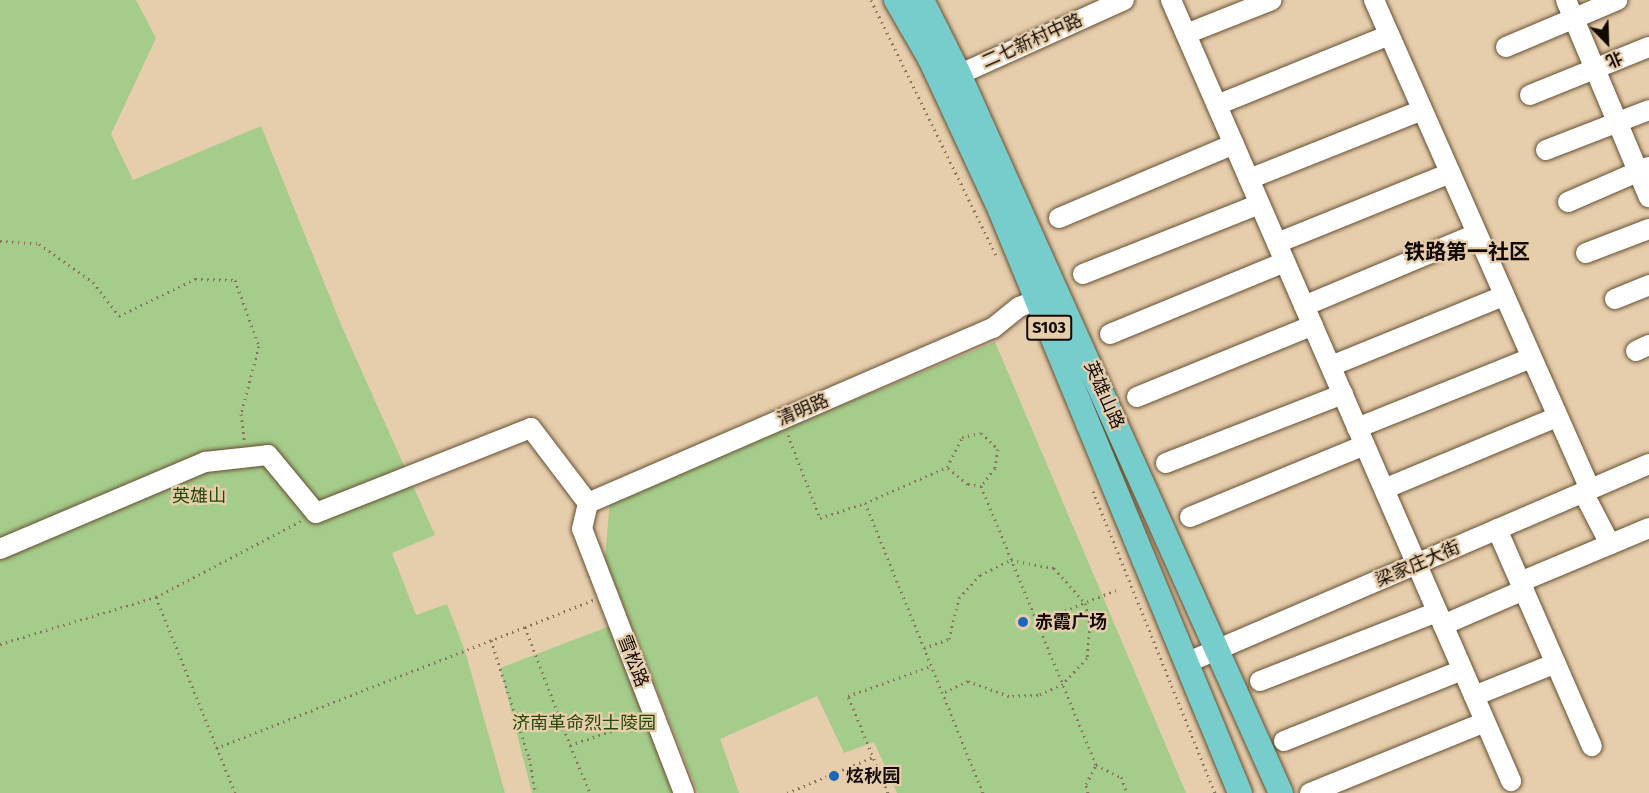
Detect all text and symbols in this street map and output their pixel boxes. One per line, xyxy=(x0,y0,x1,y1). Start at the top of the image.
street label: 二七新村中路 xyxy=(978,9,1086,73)
north arrow xyxy=(1577,12,1637,72)
text: 北 xyxy=(1603,47,1625,71)
district label: 铁路第一社区 xyxy=(1404,239,1530,265)
road number: S103 xyxy=(1025,315,1073,341)
street label: 英雄山路 xyxy=(1079,358,1129,432)
street label: 清明路 xyxy=(774,390,832,430)
park label: 英雄山 xyxy=(172,485,226,507)
street label: 梁家庄大街 xyxy=(1372,536,1464,592)
place label: 赤霞广场 xyxy=(1035,611,1107,633)
marker: 赤霞广场 xyxy=(1016,615,1030,629)
street label: 雪松路 xyxy=(613,632,653,690)
park label: 济南革命烈士陵园 xyxy=(512,712,656,734)
place label: 炫秋园 xyxy=(846,765,900,787)
marker: 炫秋园 xyxy=(827,769,841,783)

